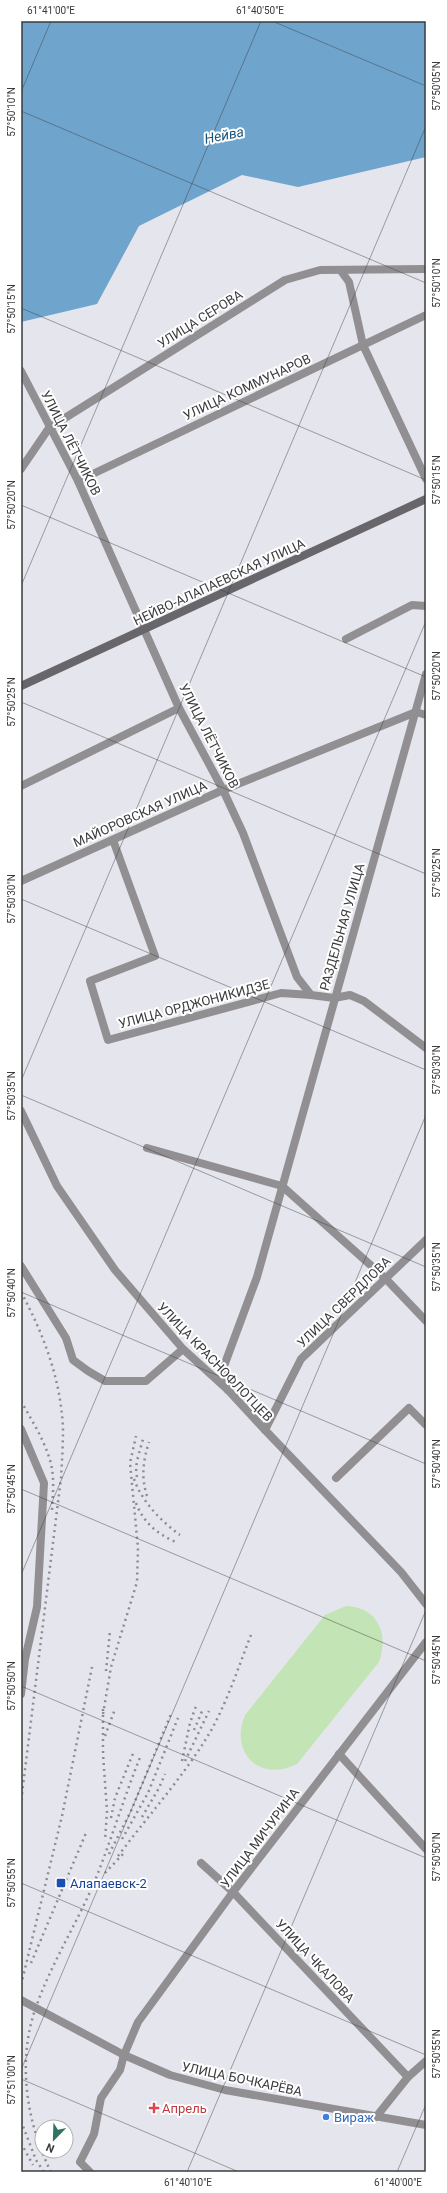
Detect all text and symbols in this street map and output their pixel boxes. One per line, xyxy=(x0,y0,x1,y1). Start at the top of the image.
text: 61°41'00"E xyxy=(27,5,75,16)
text: 61°40'50"E xyxy=(236,5,284,16)
text: 57°50'05"N xyxy=(431,61,442,111)
text: 57°50'10"N xyxy=(6,87,17,137)
water label: Нейва xyxy=(203,123,245,147)
text: 57°50'10"N xyxy=(431,258,442,308)
text: 57°50'15"N xyxy=(6,284,17,334)
street label: УЛИЦА СЕРОВА xyxy=(155,287,246,351)
street label: УЛИЦА КОММУНАРОВ xyxy=(181,351,313,423)
street label: УЛИЦА ЛЁТЧИКОВ xyxy=(38,388,104,498)
text: 57°50'15"N xyxy=(431,455,442,505)
text: 57°50'20"N xyxy=(6,480,17,530)
street label: НЕЙВО-АЛАПАЕВСКАЯ УЛИЦА xyxy=(131,535,308,628)
text: 57°50'20"N xyxy=(431,651,442,701)
text: 57°50'25"N xyxy=(6,677,17,727)
street label: УЛИЦА ЛЁТЧИКОВ xyxy=(176,681,242,791)
street label: МАЙОРОВСКАЯ УЛИЦА xyxy=(71,778,210,850)
text: 57°50'25"N xyxy=(431,848,442,898)
street label: РАЗДЕЛЬНАЯ УЛИЦА xyxy=(317,861,368,992)
text: 57°50'30"N xyxy=(6,874,17,924)
street label: УЛИЦА ОРДЖОНИКИДЗЕ xyxy=(117,977,271,1031)
text: 57°50'30"N xyxy=(431,1045,442,1095)
text: 57°50'35"N xyxy=(6,1071,17,1121)
text: 57°50'35"N xyxy=(431,1242,442,1292)
street label: УЛИЦА СВЕРДЛОВА xyxy=(294,1253,394,1350)
text: 57°50'40"N xyxy=(6,1268,17,1318)
street label: УЛИЦА КРАСНОФЛОТЦЕВ xyxy=(154,1300,276,1424)
text: 57°50'40"N xyxy=(431,1439,442,1489)
text: 57°50'45"N xyxy=(6,1464,17,1514)
text: 57°50'45"N xyxy=(431,1635,442,1685)
text: 57°50'50"N xyxy=(6,1661,17,1711)
street label: УЛИЦА МИЧУРИНА xyxy=(218,1785,303,1891)
text: 57°50'50"N xyxy=(431,1832,442,1882)
text: 57°50'55"N xyxy=(6,1858,17,1908)
place label: Алапаевск-2 xyxy=(70,1876,147,1891)
marker: Алапаевск-2 xyxy=(55,1877,67,1889)
street label: УЛИЦА ЧКАЛОВА xyxy=(273,1916,358,2006)
text: 57°50'55"N xyxy=(431,2029,442,2079)
text: 57°51'00"N xyxy=(6,2055,17,2105)
street label: УЛИЦА БОЧКАРЁВА xyxy=(180,2059,304,2099)
place label: Апрель xyxy=(162,2101,207,2116)
marker: Апрель xyxy=(149,2103,159,2113)
place label: Вираж xyxy=(334,2110,374,2125)
marker: Вираж xyxy=(321,2112,331,2122)
north arrow xyxy=(34,2119,74,2159)
text: N xyxy=(44,2140,56,2155)
text: 61°40'10"E xyxy=(164,2177,212,2188)
text: 61°40'00"E xyxy=(374,2177,422,2188)

